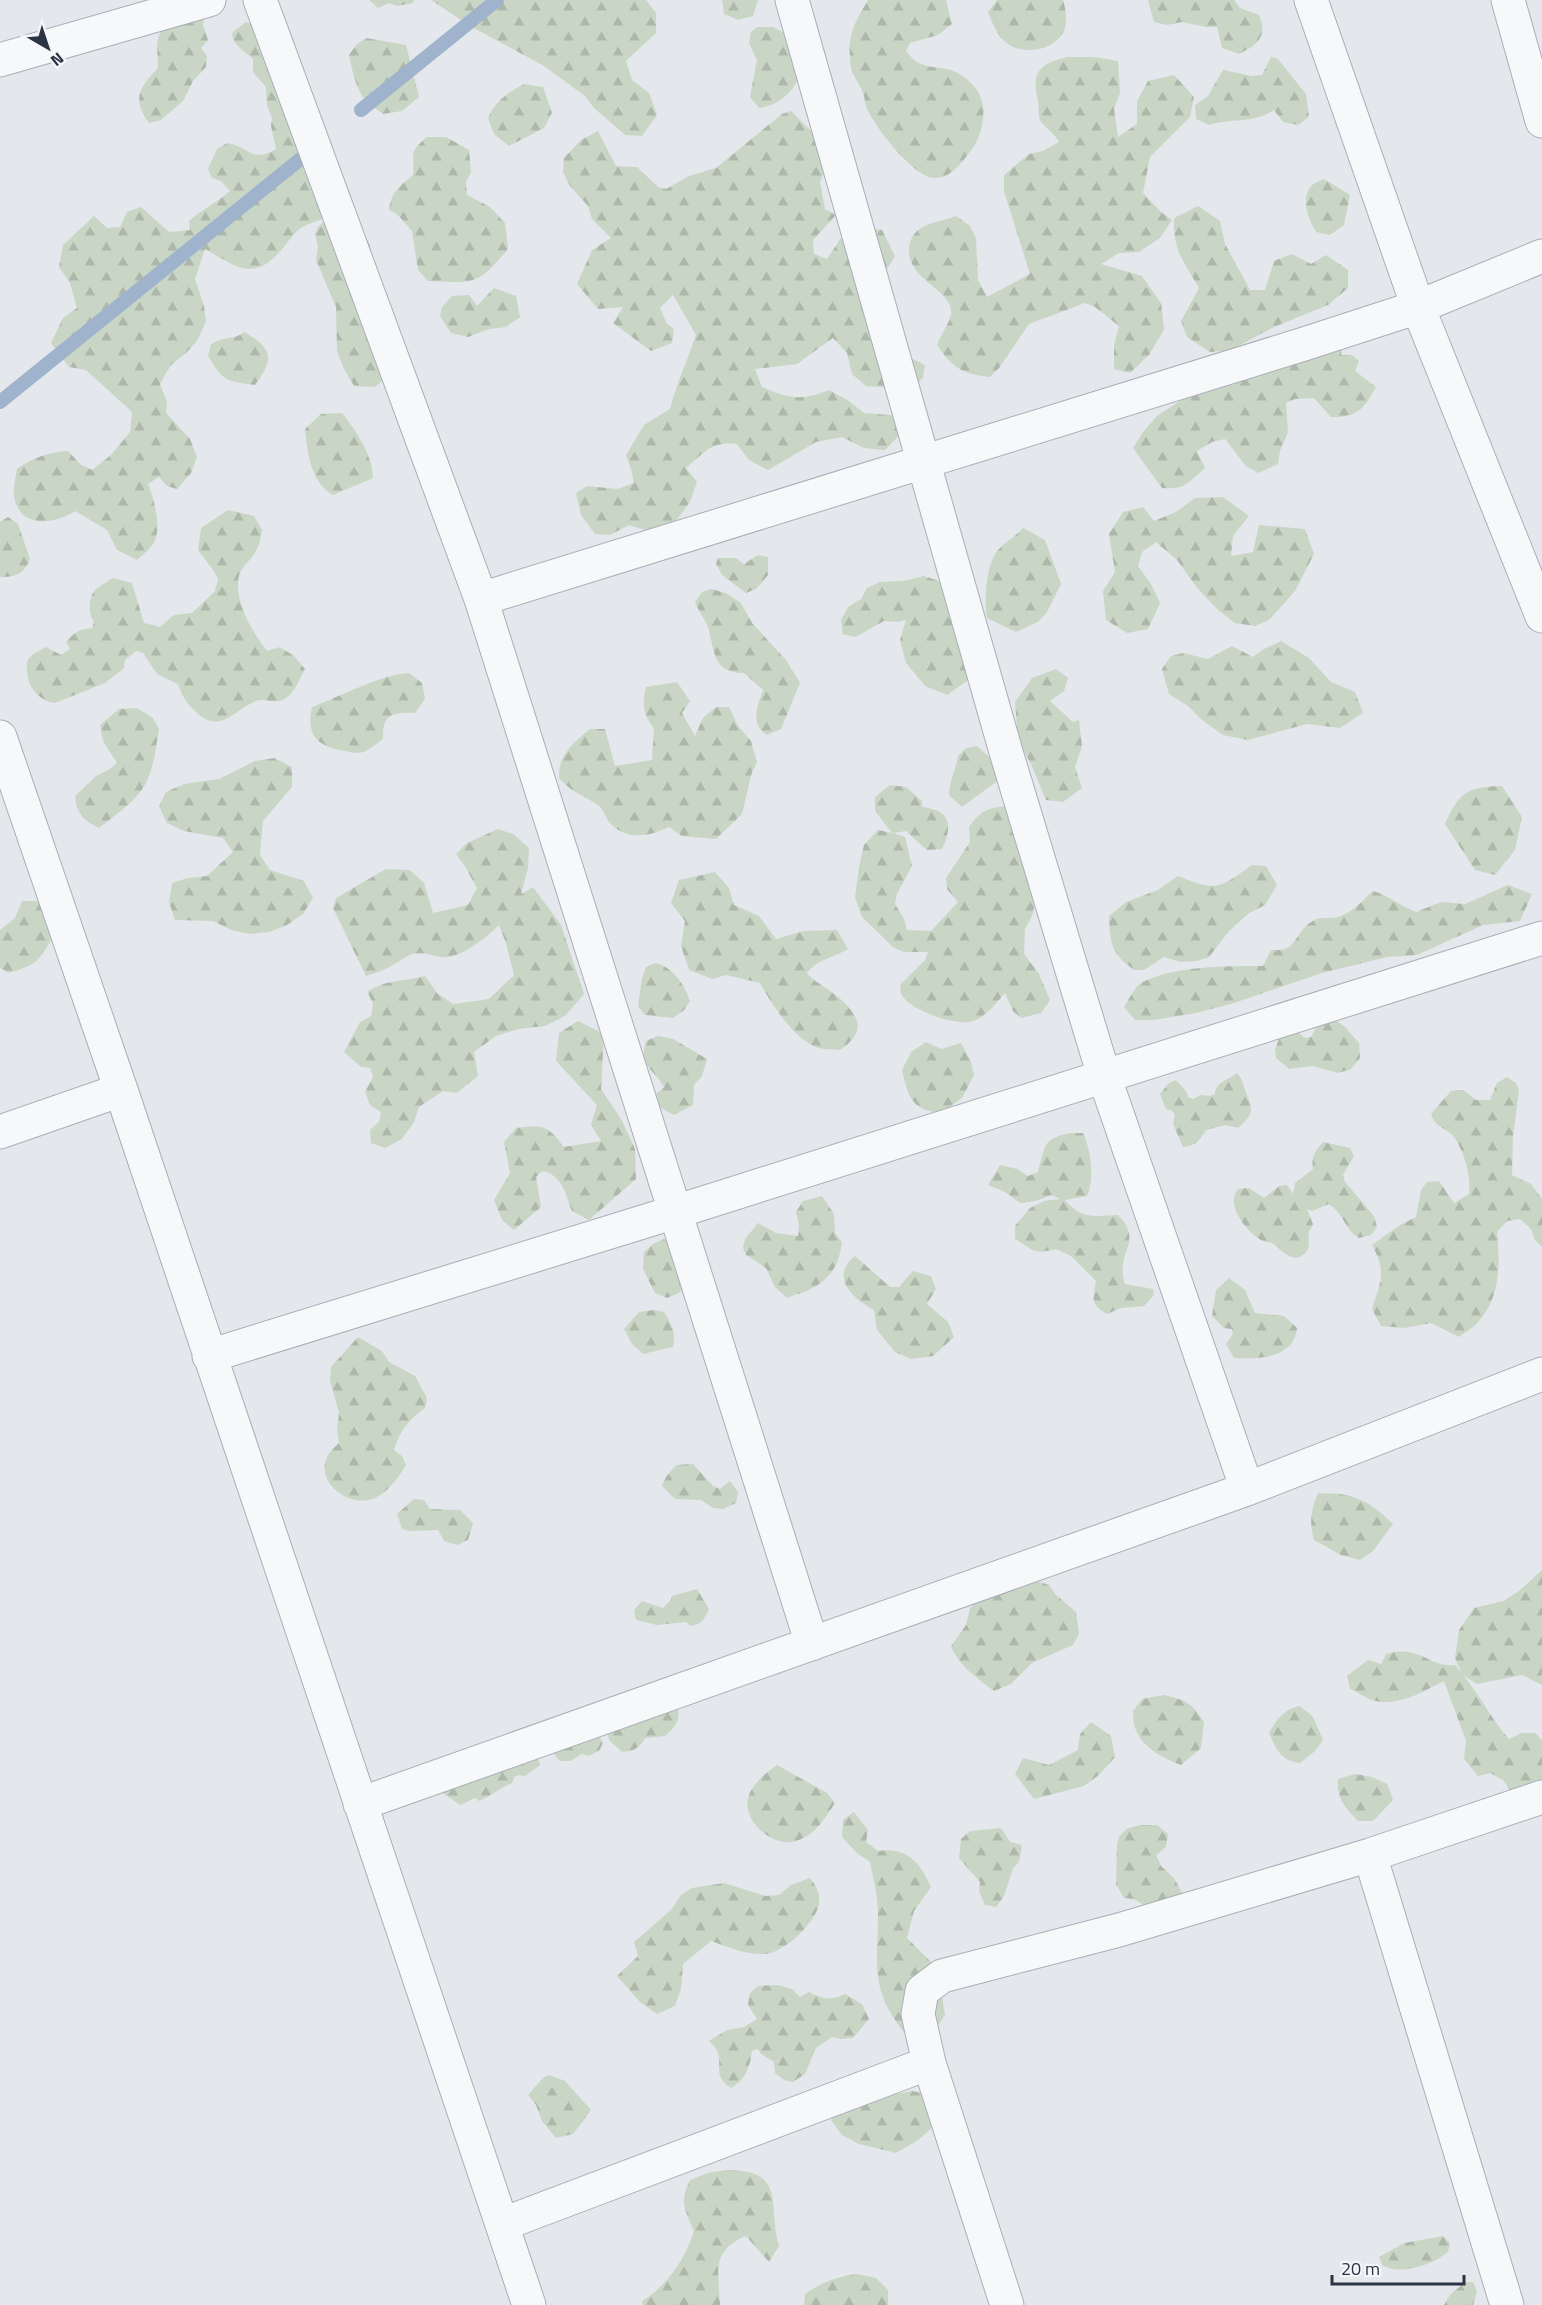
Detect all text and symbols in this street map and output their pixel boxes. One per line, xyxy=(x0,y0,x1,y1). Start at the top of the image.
north arrow xyxy=(18,18,78,78)
text: N xyxy=(46,47,69,72)
scale bar xyxy=(1332,2248,1464,2286)
text: 20 m xyxy=(1341,2255,1380,2282)

